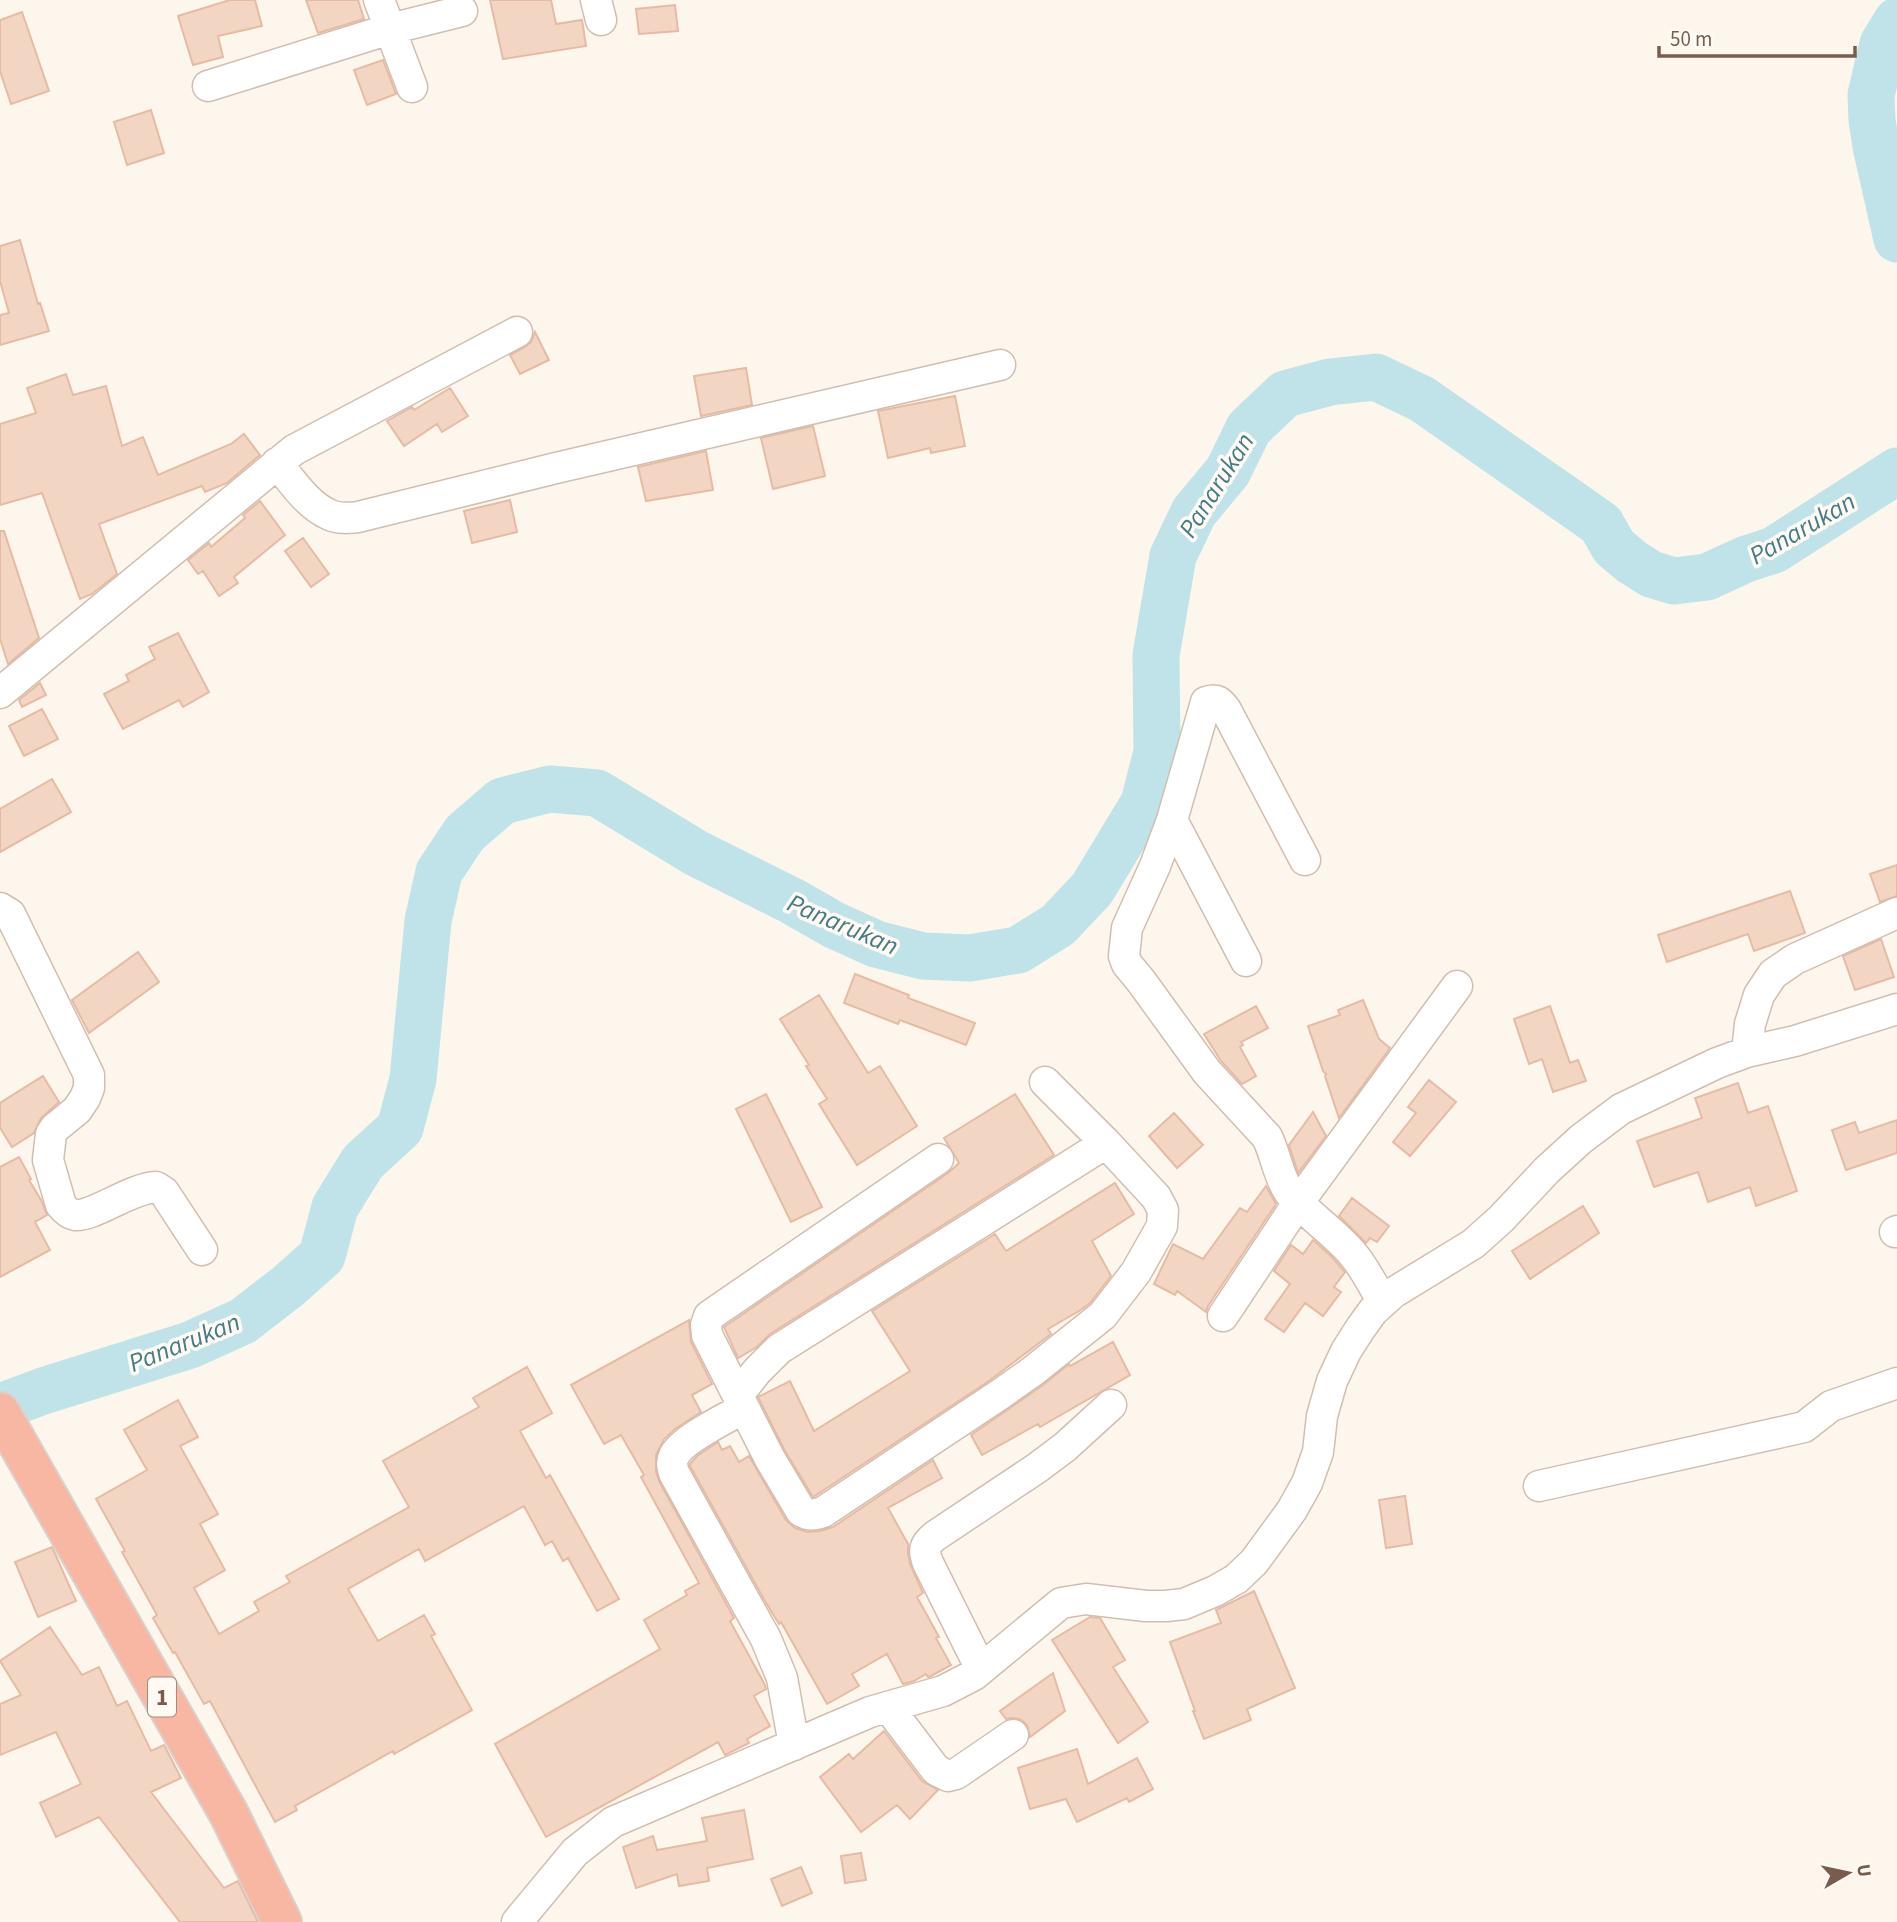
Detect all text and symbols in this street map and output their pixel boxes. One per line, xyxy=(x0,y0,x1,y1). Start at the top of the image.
scale bar xyxy=(1659,14,1855,58)
text: 50 m xyxy=(1670,24,1712,54)
water label: Panarukan xyxy=(1170,426,1263,545)
water label: Panarukan xyxy=(1742,483,1862,574)
water label: Panarukan xyxy=(782,884,904,964)
water label: Panarukan xyxy=(123,1303,246,1382)
road number: 1 xyxy=(148,1678,176,1716)
north arrow xyxy=(1813,1838,1883,1908)
text: U xyxy=(1849,1862,1878,1879)

